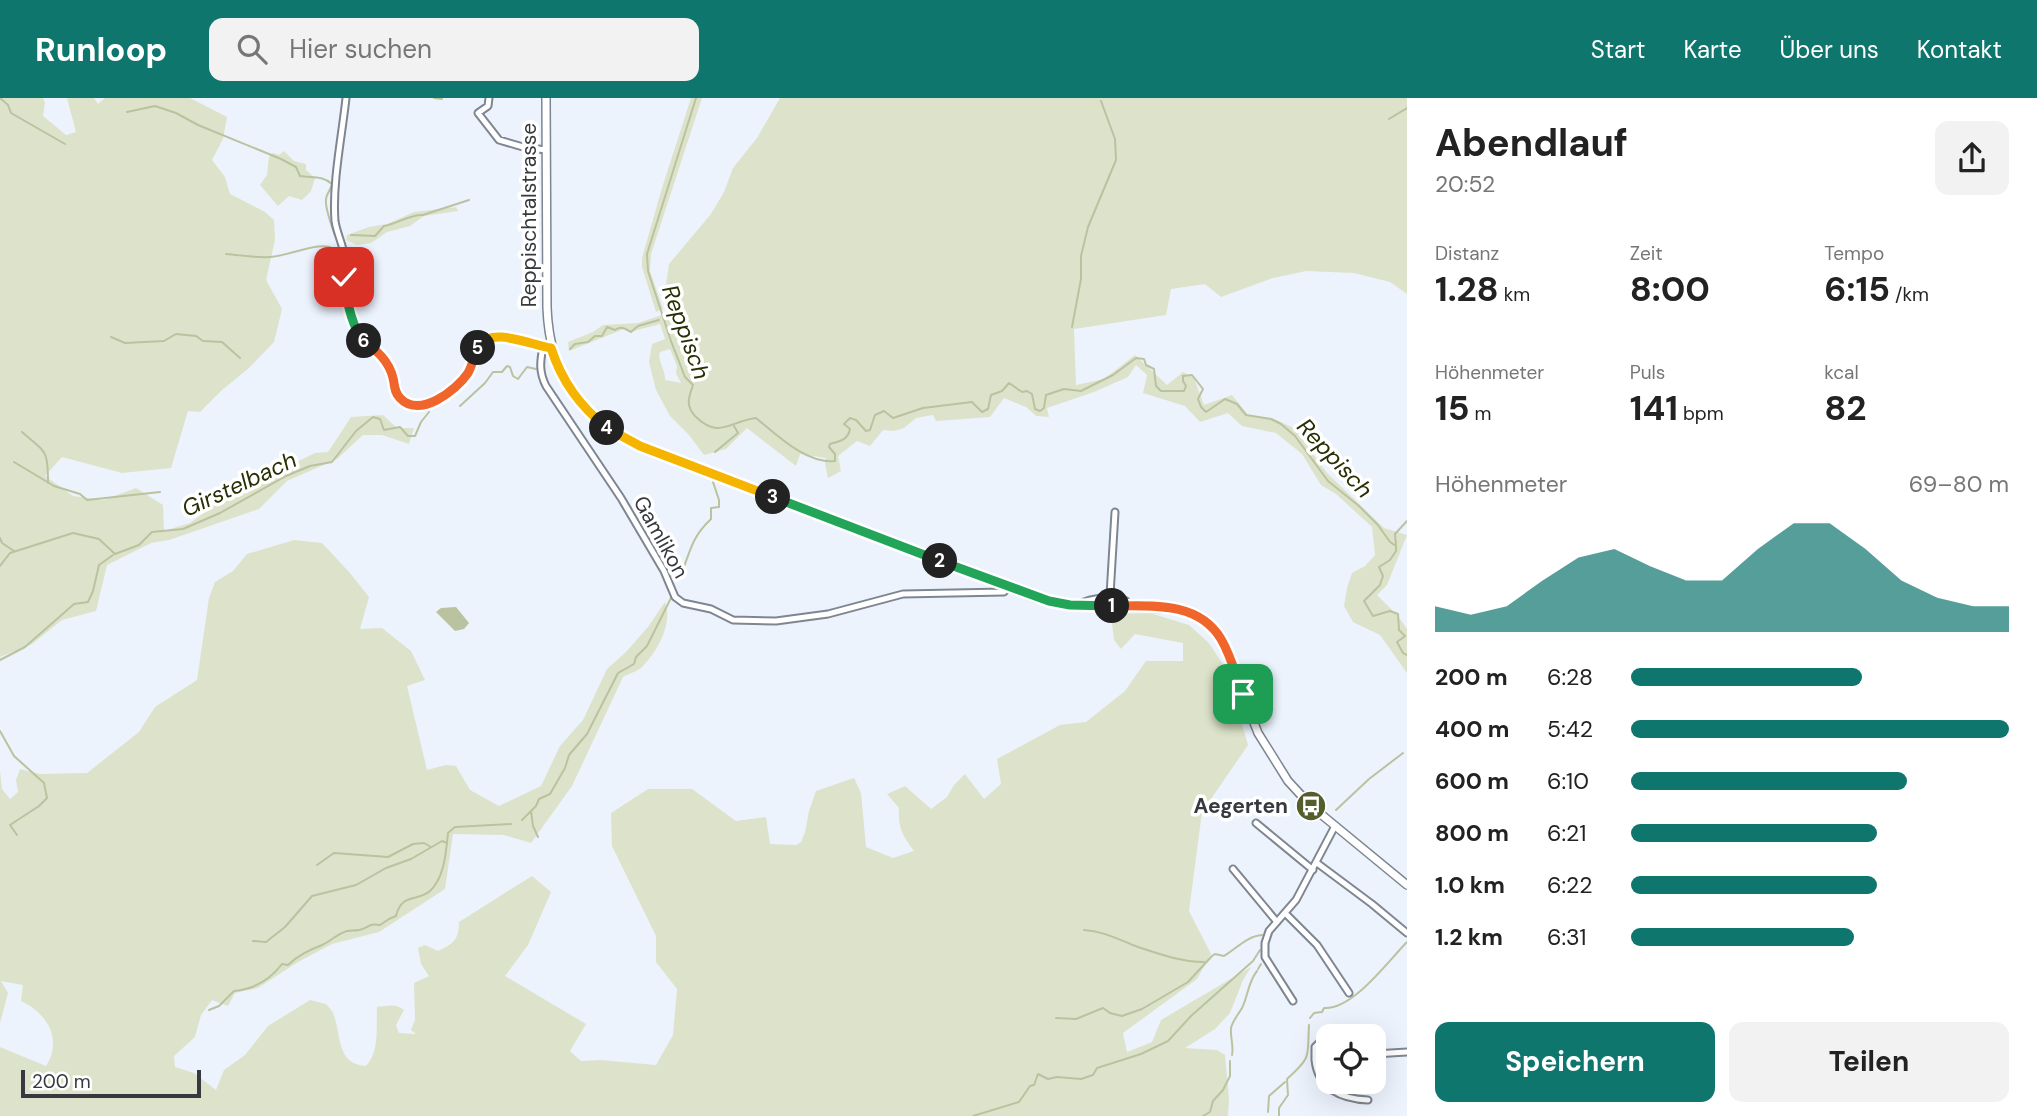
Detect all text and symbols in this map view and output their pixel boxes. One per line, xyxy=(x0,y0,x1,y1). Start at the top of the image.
search box xyxy=(209,18,699,81)
text: Runloop xyxy=(35,28,167,71)
icon: search xyxy=(233,30,271,68)
text: Hier suchen xyxy=(289,32,432,66)
text: Start xyxy=(1591,34,1645,65)
text: Karte xyxy=(1683,34,1742,65)
text: Über uns xyxy=(1780,34,1879,65)
text: Kontakt xyxy=(1917,34,2002,65)
text: Abendlauf xyxy=(1435,118,1628,168)
button: share xyxy=(1935,121,2009,195)
street label: Reppischtalstrasse xyxy=(515,123,543,307)
text: 20:52 xyxy=(1435,169,1495,199)
text: Distanz xyxy=(1435,241,1499,266)
text: Zeit xyxy=(1630,241,1663,266)
text: Tempo xyxy=(1824,241,1884,266)
pin xyxy=(314,247,374,307)
icon: check xyxy=(325,258,363,296)
text: 1.28 xyxy=(1435,266,1499,312)
text: 8:00 xyxy=(1630,266,1710,312)
text: 6:15 xyxy=(1824,266,1890,312)
water label: Reppisch xyxy=(655,281,717,383)
text: km xyxy=(1499,282,1530,307)
text: /km xyxy=(1890,282,1929,307)
pin: 6 xyxy=(346,324,382,358)
text: 6 xyxy=(357,328,370,353)
pin: 5 xyxy=(461,330,496,366)
text: 5 xyxy=(472,335,483,360)
text: Höhenmeter xyxy=(1435,360,1544,385)
text: Puls xyxy=(1630,360,1665,385)
text: kcal xyxy=(1824,360,1859,385)
text: 15 xyxy=(1435,385,1470,431)
text: 141 xyxy=(1630,385,1678,431)
text: 82 xyxy=(1824,385,1866,431)
text: m xyxy=(1470,401,1492,426)
text: bpm xyxy=(1678,401,1724,426)
pin: 4 xyxy=(590,410,624,446)
water label: Reppisch xyxy=(1291,412,1379,504)
text: 4 xyxy=(600,415,613,440)
water label: Girstelbach xyxy=(177,444,301,524)
text: Höhenmeter xyxy=(1435,469,1567,499)
text: 69–80 m xyxy=(1909,469,2009,499)
pin: 3 xyxy=(756,480,790,514)
text: 3 xyxy=(767,484,778,509)
street label: Gamlikon xyxy=(627,491,695,583)
pin: 2 xyxy=(922,544,958,578)
text: 2 xyxy=(934,548,945,573)
pin: 1 xyxy=(1094,588,1130,624)
text: 1 xyxy=(1108,593,1115,618)
text: 200 m xyxy=(1435,662,1508,692)
text: 6:28 xyxy=(1547,662,1593,692)
pin xyxy=(1213,664,1273,724)
icon: arrive xyxy=(1224,675,1262,713)
text: 400 m xyxy=(1435,714,1509,744)
text: 5:42 xyxy=(1547,714,1593,744)
text: 600 m xyxy=(1435,766,1509,796)
text: 6:10 xyxy=(1547,766,1589,796)
bus stop icon: Aegerten xyxy=(1294,789,1328,823)
place label: Aegerten xyxy=(1193,792,1288,820)
text: 800 m xyxy=(1435,818,1509,848)
text: 6:21 xyxy=(1547,818,1587,848)
text: 1.0 km xyxy=(1435,870,1505,900)
text: 6:22 xyxy=(1547,870,1593,900)
text: 1.2 km xyxy=(1435,922,1503,952)
text: 6:31 xyxy=(1547,922,1586,952)
button: Speichern xyxy=(1435,1022,1715,1102)
button: Teilen xyxy=(1729,1022,2009,1102)
map controls xyxy=(1316,1024,1386,1094)
button: locate xyxy=(1316,1024,1386,1094)
scale bar xyxy=(21,1067,201,1099)
text: 200 m xyxy=(32,1069,91,1094)

